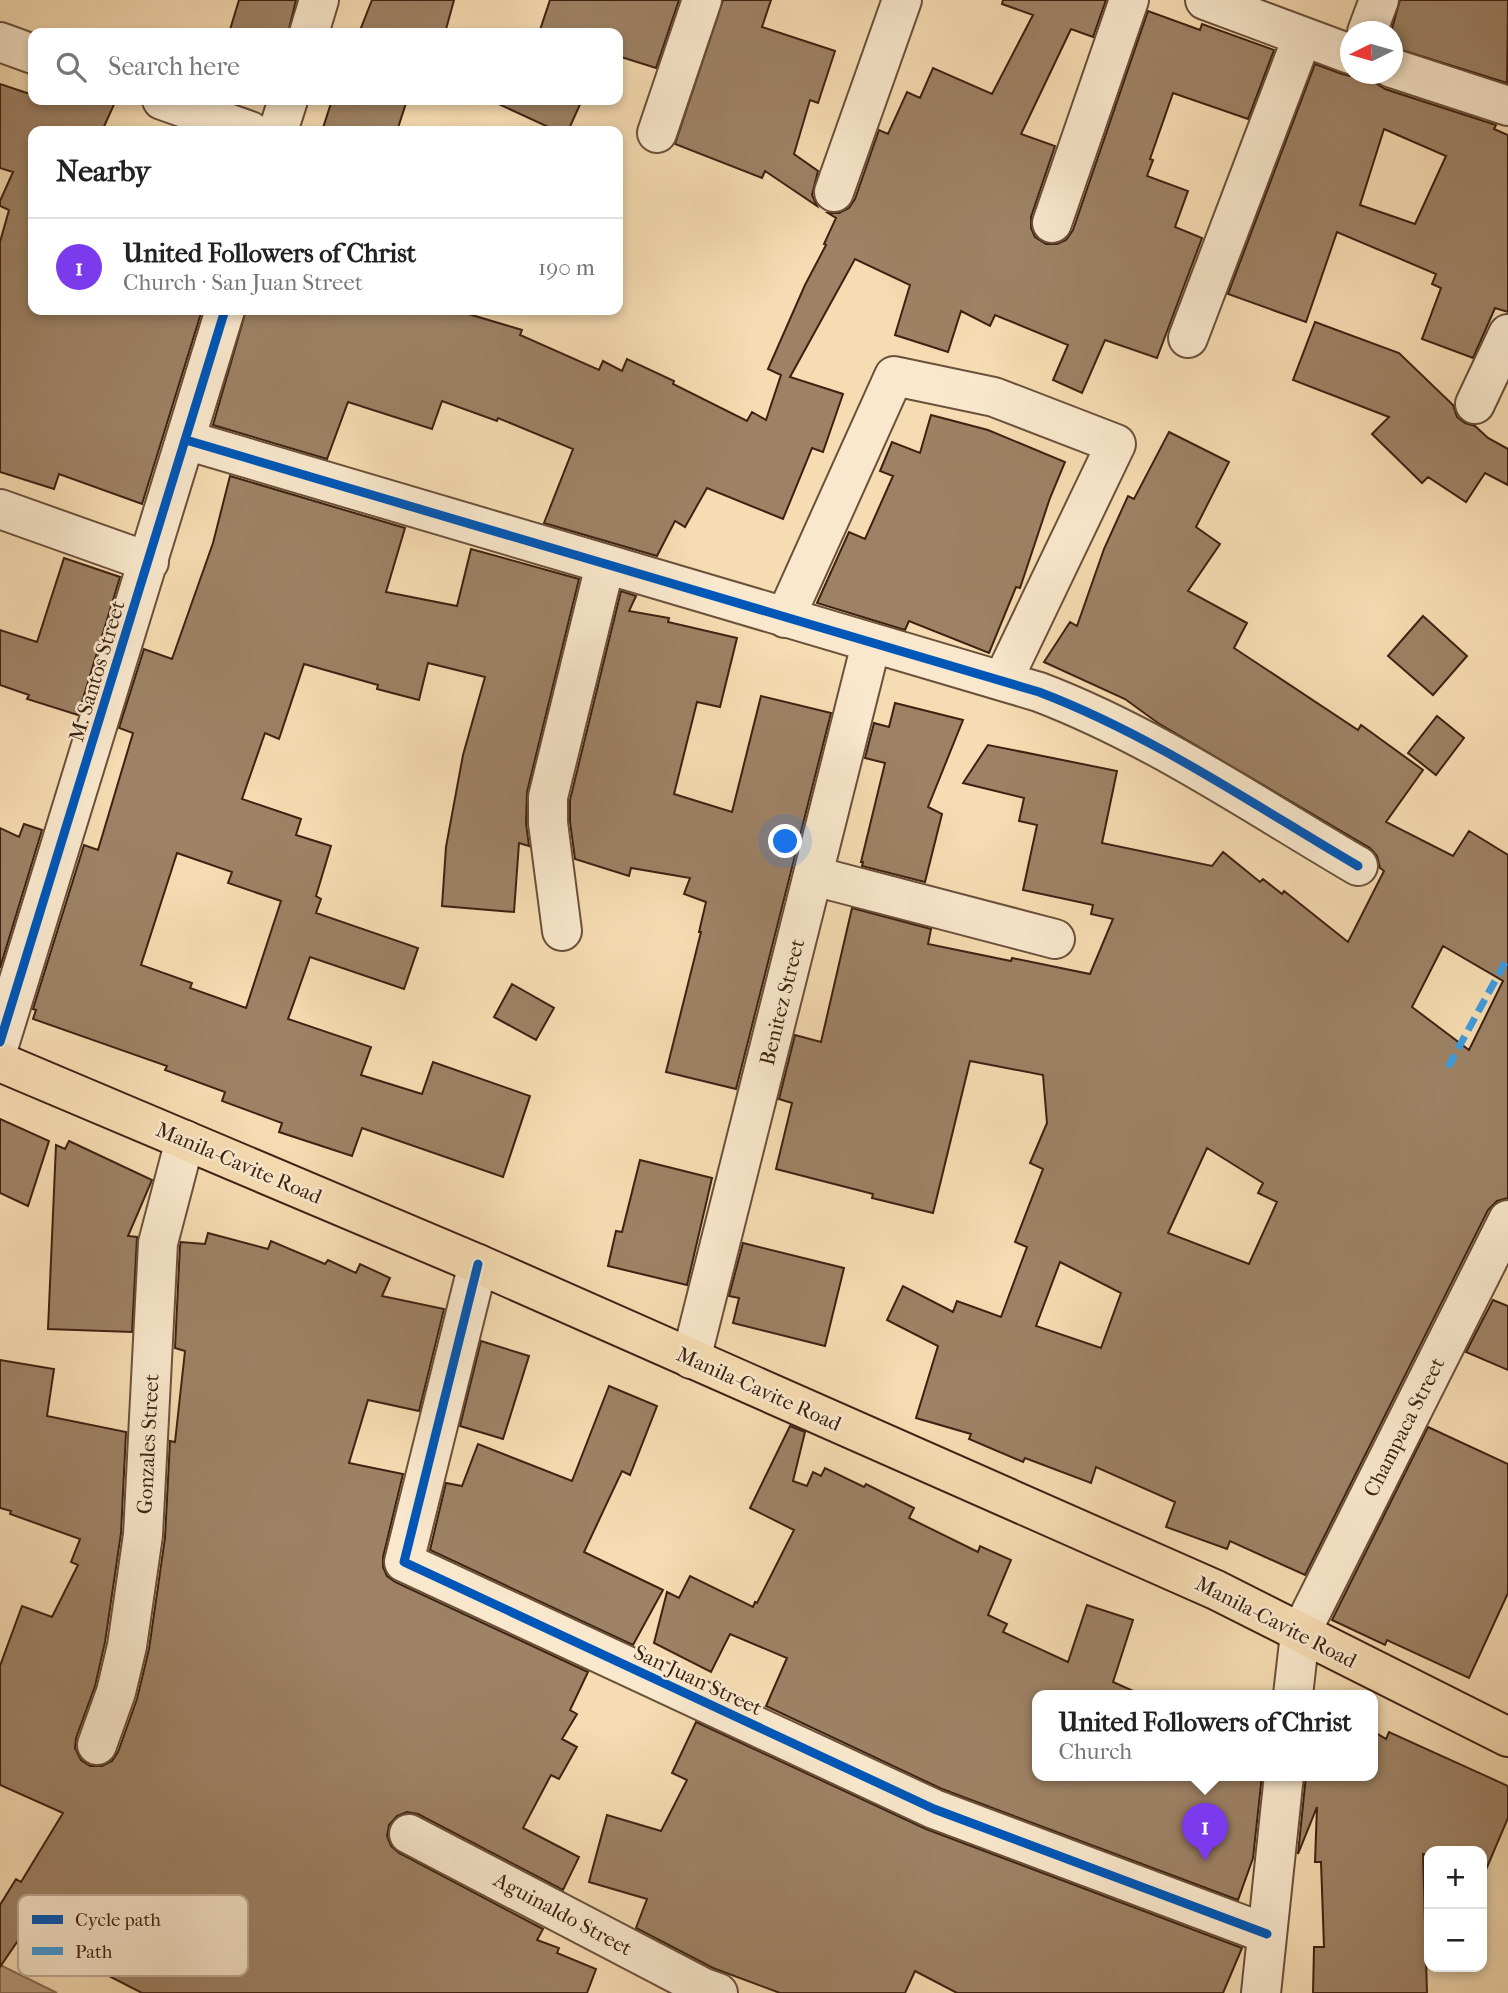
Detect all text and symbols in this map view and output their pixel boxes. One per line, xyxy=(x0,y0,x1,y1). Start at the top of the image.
north arrow xyxy=(1340,21,1403,84)
search box xyxy=(28,28,623,105)
icon: search xyxy=(52,48,90,86)
text: Search here xyxy=(108,51,240,82)
text: Nearby xyxy=(56,154,151,189)
text: United Followers of Christ xyxy=(123,238,416,269)
text: 1 xyxy=(75,254,83,281)
text: 190 m xyxy=(538,254,595,281)
text: Church · San Juan Street xyxy=(123,269,363,296)
street label: M. Santos Street xyxy=(64,597,130,744)
your location xyxy=(768,824,802,858)
street label: Benitez Street xyxy=(755,936,809,1068)
street label: Manila-Cavite Road xyxy=(153,1117,326,1209)
street label: Manila-Cavite Road xyxy=(673,1342,845,1436)
street label: Champaca Street xyxy=(1359,1353,1450,1501)
street label: Gonzales Street xyxy=(132,1373,164,1515)
street label: Manila-Cavite Road xyxy=(1191,1571,1361,1673)
street label: San Juan Street xyxy=(630,1640,766,1720)
popup xyxy=(1032,1690,1378,1781)
text: United Followers of Christ xyxy=(1058,1707,1352,1738)
text: Church xyxy=(1058,1738,1132,1765)
pin: 1 xyxy=(1182,1803,1228,1861)
map controls xyxy=(1424,1846,1487,1972)
button: + xyxy=(1424,1846,1487,1909)
street label: Aguinaldo Street xyxy=(489,1867,637,1961)
legend xyxy=(18,1895,248,1976)
text: Cycle path xyxy=(75,1909,161,1931)
button: − xyxy=(1424,1909,1487,1972)
text: Path xyxy=(75,1941,113,1963)

